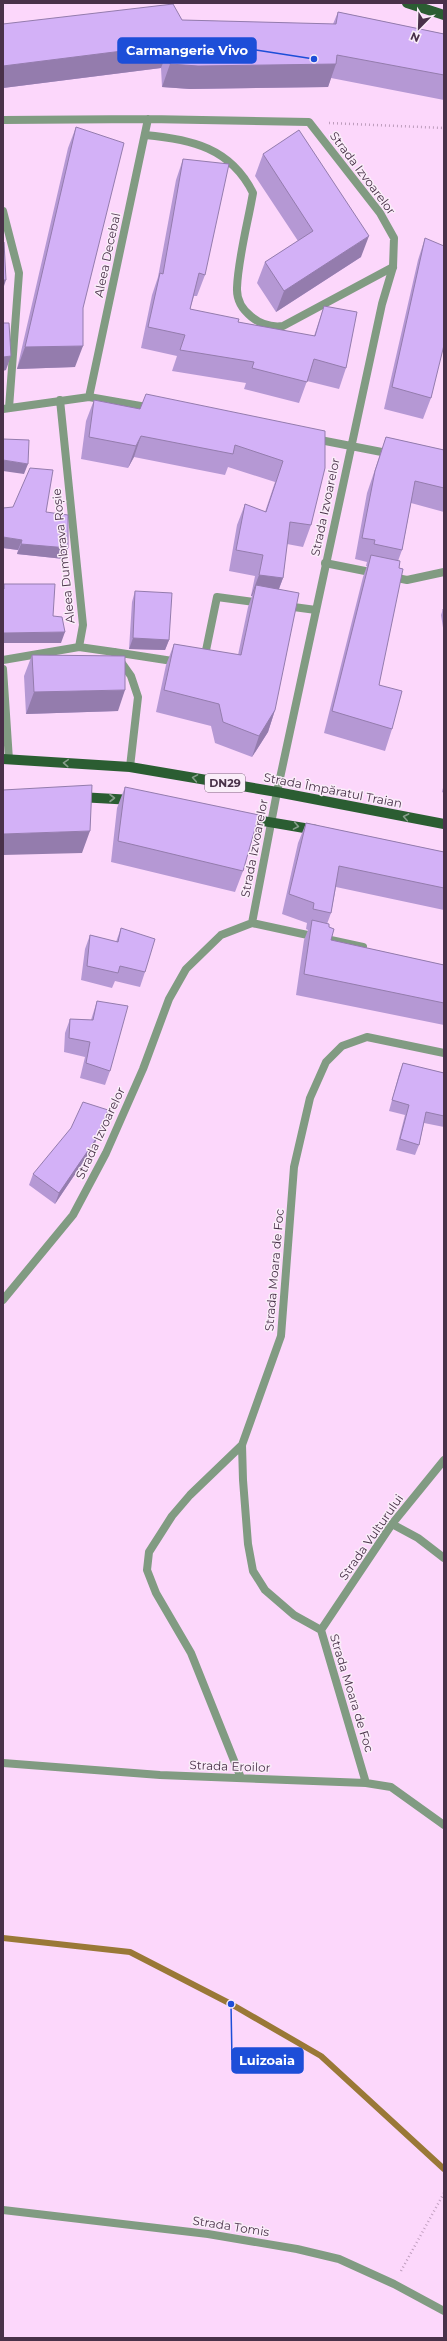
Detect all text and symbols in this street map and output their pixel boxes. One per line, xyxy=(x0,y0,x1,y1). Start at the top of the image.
north arrow xyxy=(399,8,439,48)
text: N xyxy=(408,29,422,45)
callout: Carmangerie Vivo xyxy=(118,38,256,63)
text: Carmangerie Vivo xyxy=(126,42,248,58)
street label: Strada Izvoarelor xyxy=(327,129,399,218)
street label: Aleea Decebal xyxy=(91,211,123,299)
street label: Strada Izvoarelor xyxy=(307,456,343,557)
street label: Aleea Dumbrava Roșie xyxy=(48,488,78,624)
one-way arrow xyxy=(63,759,69,768)
street label: Strada Împăratul Traian xyxy=(262,769,404,811)
one-way arrow xyxy=(192,774,198,783)
road number: DN29 xyxy=(205,774,245,792)
one-way arrow xyxy=(109,794,115,802)
street label: Strada Izvoarelor xyxy=(237,797,271,899)
one-way arrow xyxy=(403,813,409,821)
one-way arrow xyxy=(292,821,299,830)
street label: Strada Izvoarelor xyxy=(72,1084,128,1181)
street label: Strada Moara de Foc xyxy=(261,1208,287,1332)
street label: Strada Vulturului xyxy=(336,1491,406,1583)
street label: Strada Moara de Foc xyxy=(327,1632,377,1754)
street label: Strada Eroilor xyxy=(189,1757,271,1775)
callout: Luizoaia xyxy=(232,2048,303,2073)
text: Luizoaia xyxy=(239,2052,295,2068)
street label: Strada Tomis xyxy=(192,2213,271,2239)

